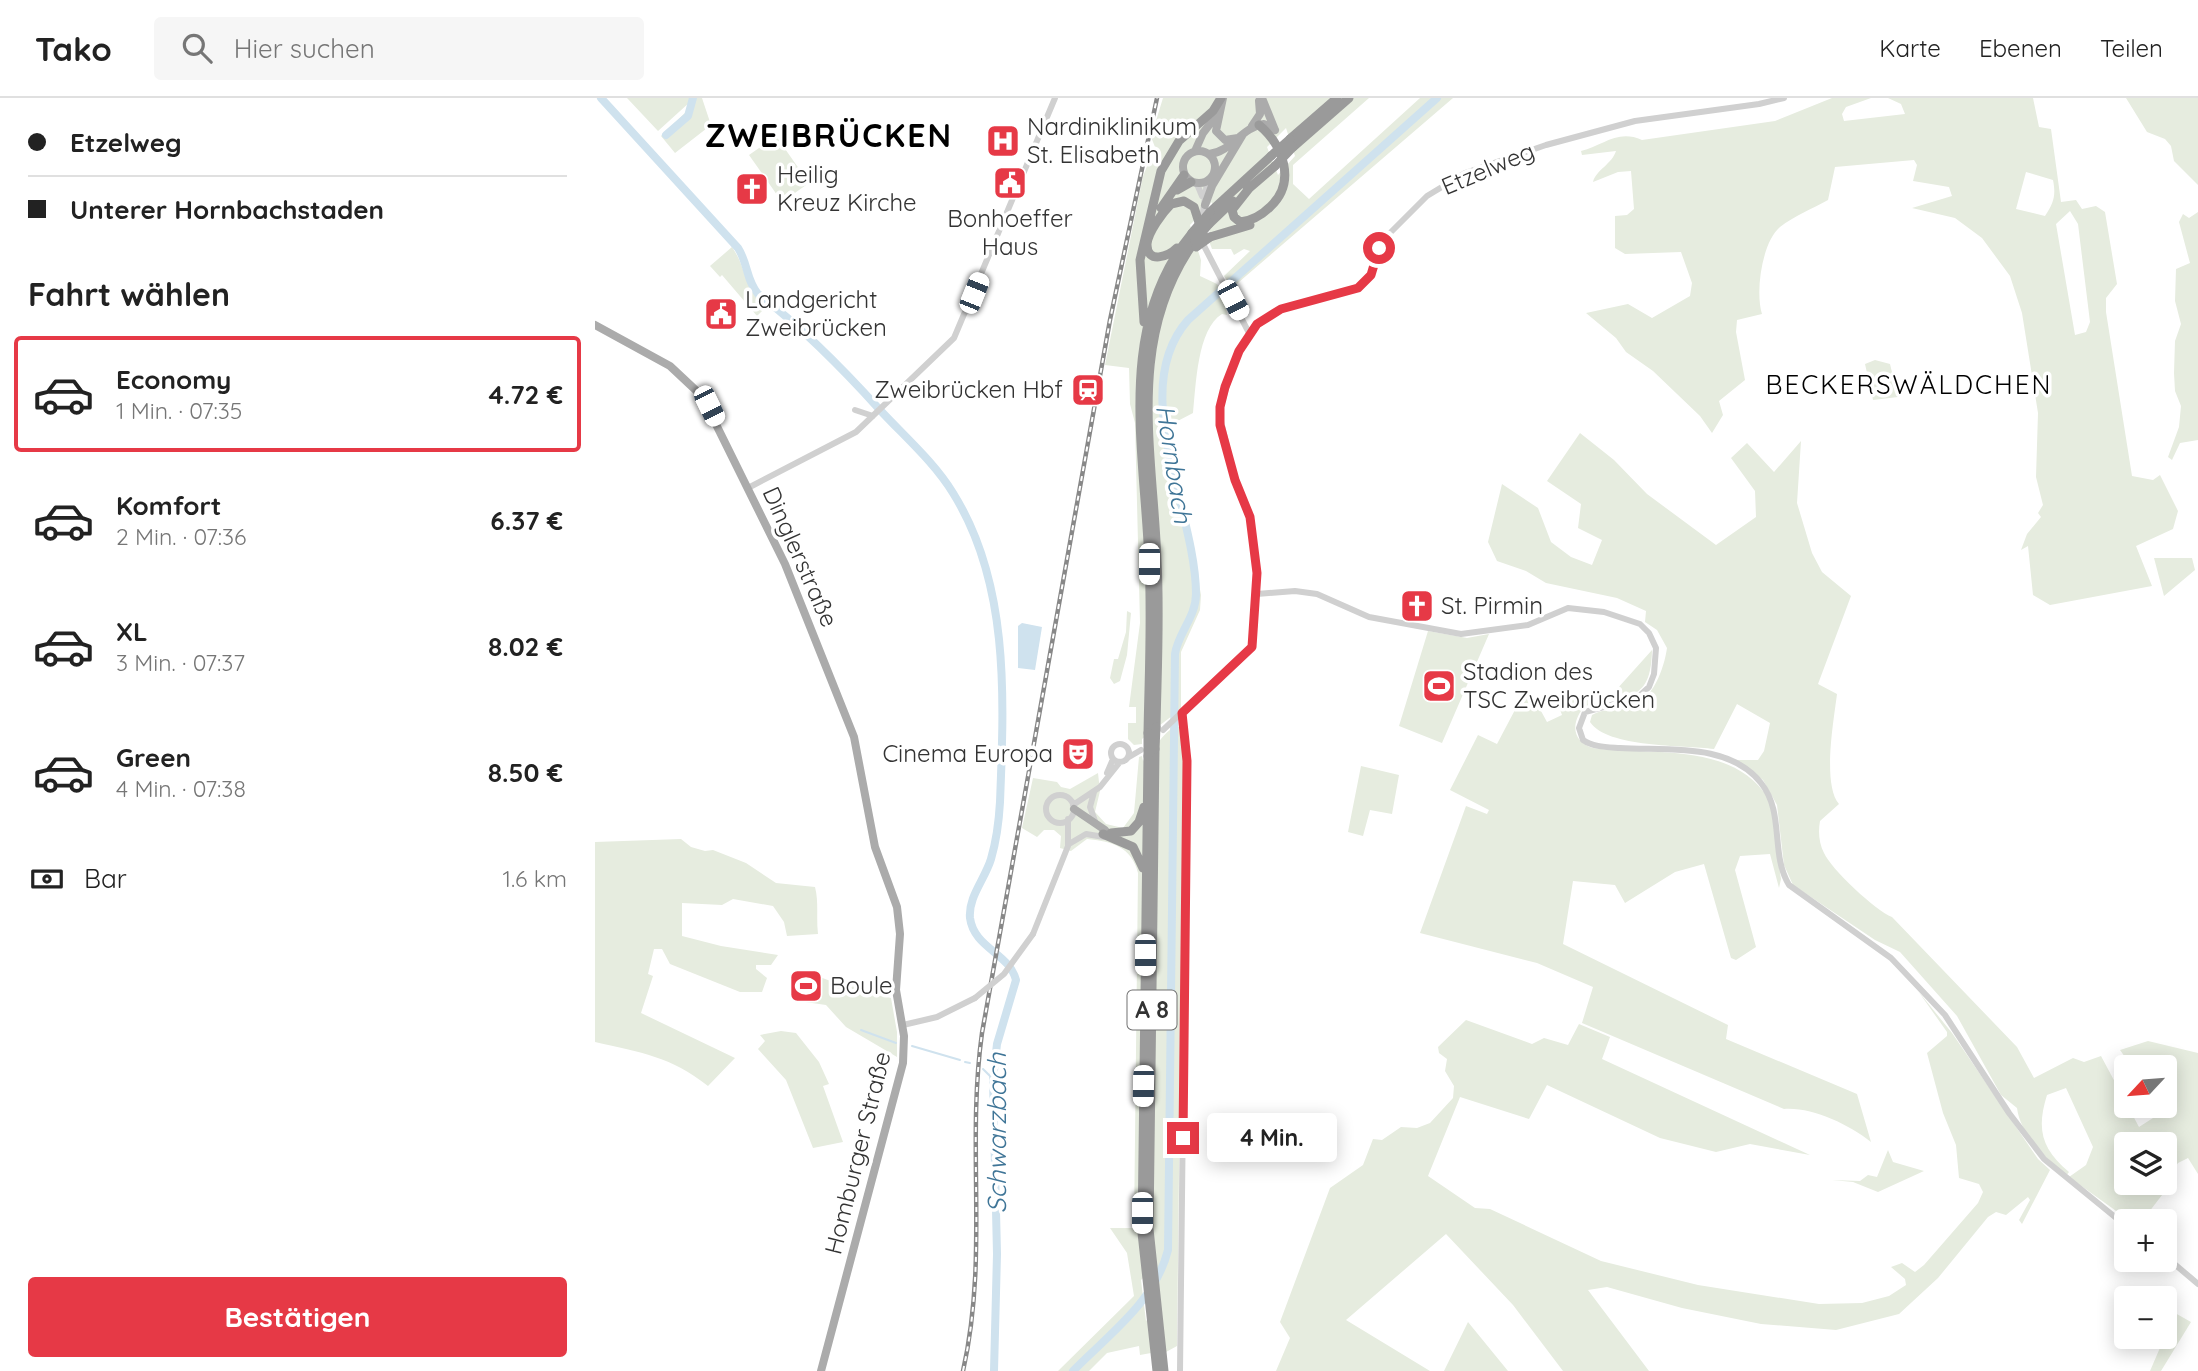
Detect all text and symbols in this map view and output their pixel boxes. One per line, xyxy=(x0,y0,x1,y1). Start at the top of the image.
search box xyxy=(154,17,644,80)
text: Tako xyxy=(35,28,112,69)
icon: search xyxy=(178,29,216,67)
text: Hier suchen xyxy=(234,32,375,65)
text: Karte xyxy=(1879,33,1941,63)
text: Ebenen xyxy=(1979,33,2062,63)
text: Teilen xyxy=(2100,33,2163,63)
place label: Nardiniklinikum St. Elisabeth xyxy=(1027,111,1197,169)
district label: ZWEIBRÜCKEN xyxy=(705,115,953,155)
hospital icon: Nardiniklinikum St. Elisabeth xyxy=(984,122,1022,160)
text: Etzelweg xyxy=(70,126,182,159)
street label: Etzelweg xyxy=(1437,135,1539,201)
place label: Heilig Kreuz Kirche xyxy=(777,159,917,217)
public building icon: Bonhoeffer Haus xyxy=(991,164,1029,202)
church icon: Heilig Kreuz Kirche xyxy=(733,170,771,208)
text: Unterer Hornbachstaden xyxy=(70,193,384,226)
place label: Bonhoeffer Haus xyxy=(947,203,1073,261)
route start xyxy=(1363,232,1395,264)
car xyxy=(957,270,992,316)
text: Fahrt wählen xyxy=(28,274,230,314)
car xyxy=(1214,277,1253,323)
place label: Landgericht Zweibrücken xyxy=(745,284,887,342)
public building icon: Landgericht Zweibrücken xyxy=(702,295,740,333)
icon: car xyxy=(32,363,95,426)
text: Economy xyxy=(116,363,231,396)
district label: BECKERSWÄLDCHEN xyxy=(1766,368,2052,401)
station icon: Zweibrücken Hbf xyxy=(1069,371,1107,409)
place label: Zweibrücken Hbf xyxy=(874,374,1063,404)
text: 4.72 € xyxy=(489,378,563,411)
car xyxy=(691,383,728,429)
text: 1 Min. · 07:35 xyxy=(116,396,242,425)
water label: Hornbach xyxy=(1149,402,1200,527)
street label: Dinglerstraße xyxy=(757,482,845,631)
icon: car xyxy=(32,489,95,552)
text: Komfort xyxy=(116,489,221,522)
text: 6.37 € xyxy=(490,504,563,537)
text: 2 Min. · 07:36 xyxy=(116,522,246,551)
car xyxy=(1139,543,1160,585)
church icon: St. Pirmin xyxy=(1398,587,1436,625)
place label: St. Pirmin xyxy=(1441,590,1543,620)
icon: car xyxy=(32,615,95,678)
text: XL xyxy=(116,615,148,648)
text: 8.02 € xyxy=(488,630,563,663)
text: 3 Min. · 07:37 xyxy=(116,648,245,677)
place label: Stadion des TSC Zweibrücken xyxy=(1463,656,1655,714)
sports icon: Stadion des TSC Zweibrücken xyxy=(1420,667,1458,705)
theatre icon: Cinema Europa xyxy=(1059,735,1097,773)
place label: Cinema Europa xyxy=(882,738,1053,768)
icon: car xyxy=(32,741,95,804)
text: Green xyxy=(116,741,191,774)
text: 8.50 € xyxy=(488,756,563,789)
text: 4 Min. · 07:38 xyxy=(116,774,246,803)
icon: cash xyxy=(28,860,66,898)
text: Bar xyxy=(84,862,127,895)
text: 1.6 km xyxy=(502,864,567,893)
car xyxy=(1135,934,1156,976)
sports icon: Boule xyxy=(787,967,825,1005)
place label: Boule xyxy=(830,970,893,1000)
road number: A 8 xyxy=(1127,990,1177,1029)
street label: Homburger Straße xyxy=(817,1048,897,1257)
water label: Schwarzbach xyxy=(980,1052,1013,1213)
north arrow xyxy=(2114,1055,2177,1118)
map controls xyxy=(2114,1055,2177,1349)
car xyxy=(1133,1065,1154,1107)
callout: 4 Min. xyxy=(1207,1114,1337,1162)
route end xyxy=(1167,1122,1199,1154)
text: 4 Min. xyxy=(1240,1123,1304,1152)
button: layers xyxy=(2114,1132,2177,1195)
car xyxy=(1132,1192,1153,1234)
button: + xyxy=(2114,1209,2177,1272)
button: Bestätigen xyxy=(28,1277,567,1357)
button: − xyxy=(2114,1286,2177,1349)

